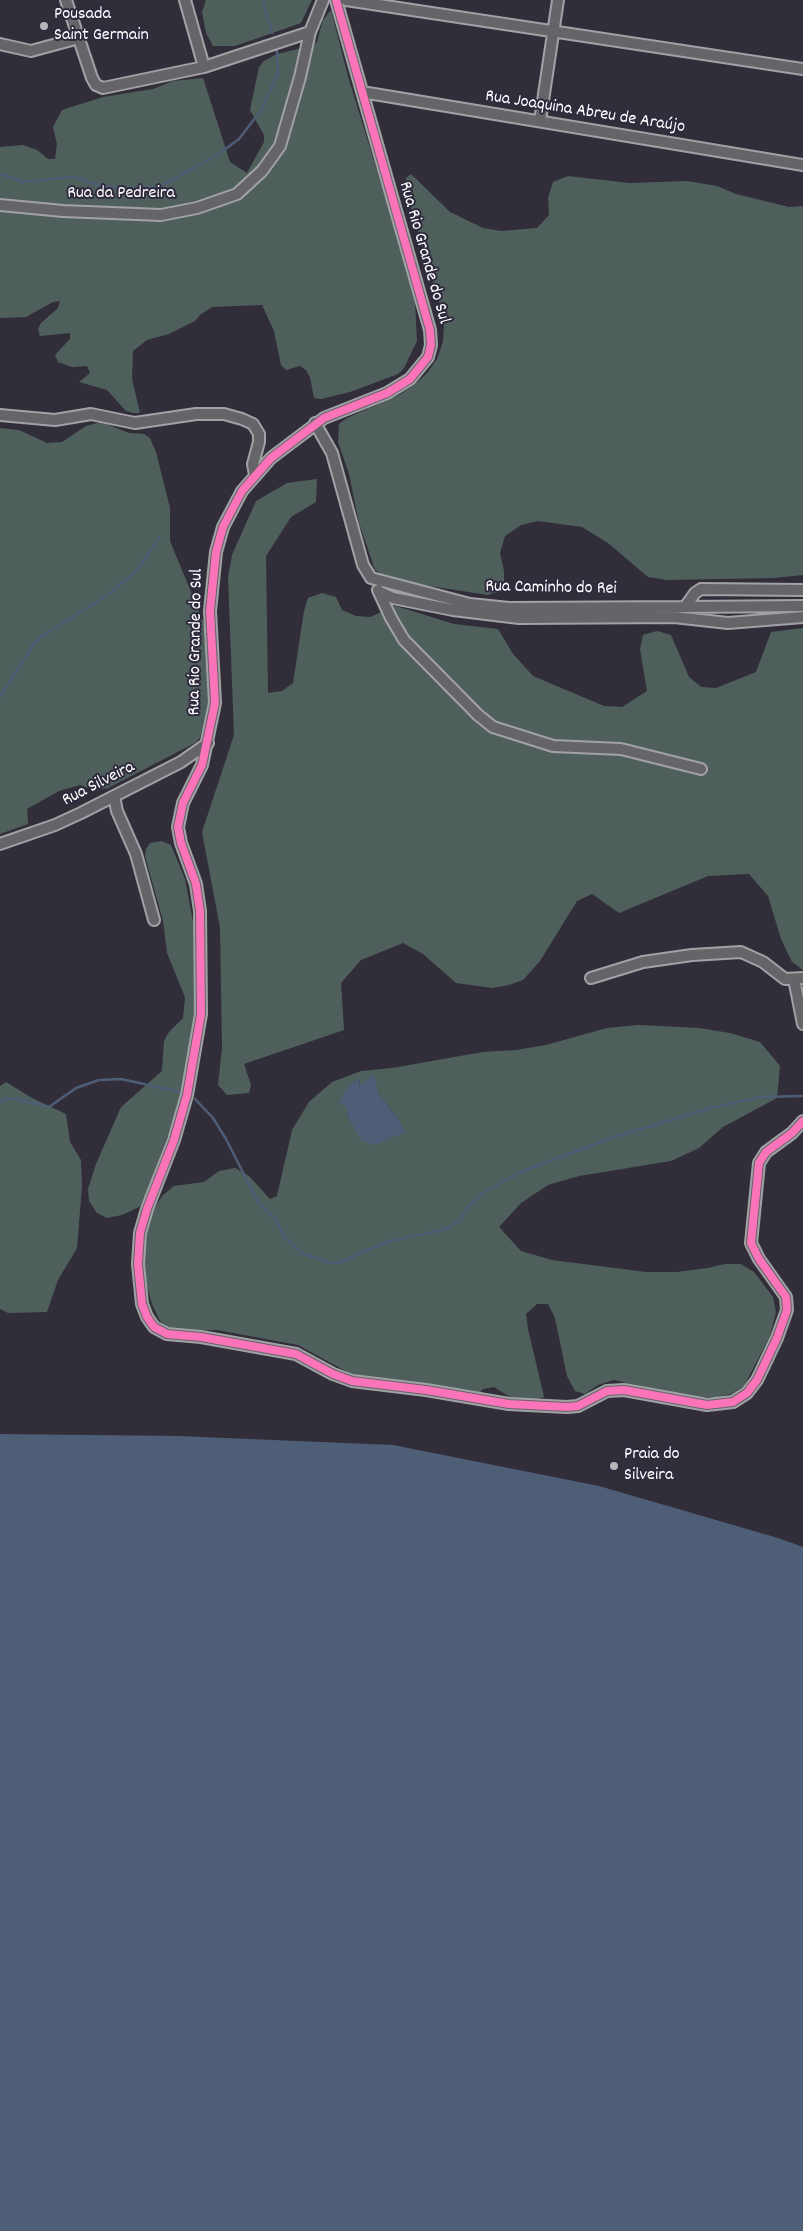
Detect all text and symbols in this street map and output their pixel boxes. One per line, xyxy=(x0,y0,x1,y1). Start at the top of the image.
place label: Pousada Saint Germain xyxy=(54,5,149,48)
marker: Pousada Saint Germain xyxy=(38,20,50,32)
street label: Rua Joaquina Abreu de Araújo xyxy=(484,87,686,139)
street label: Rua Rio Grande do Sul xyxy=(392,179,454,327)
street label: Rua da Pedreira xyxy=(67,184,175,206)
street label: Rua Rio Grande do Sul xyxy=(185,568,209,716)
street label: Rua Caminho do Rei xyxy=(485,577,617,601)
street label: Rua Silveira xyxy=(59,758,139,812)
place label: Praia do Silveira xyxy=(624,1445,680,1488)
marker: Praia do Silveira xyxy=(608,1460,620,1472)

